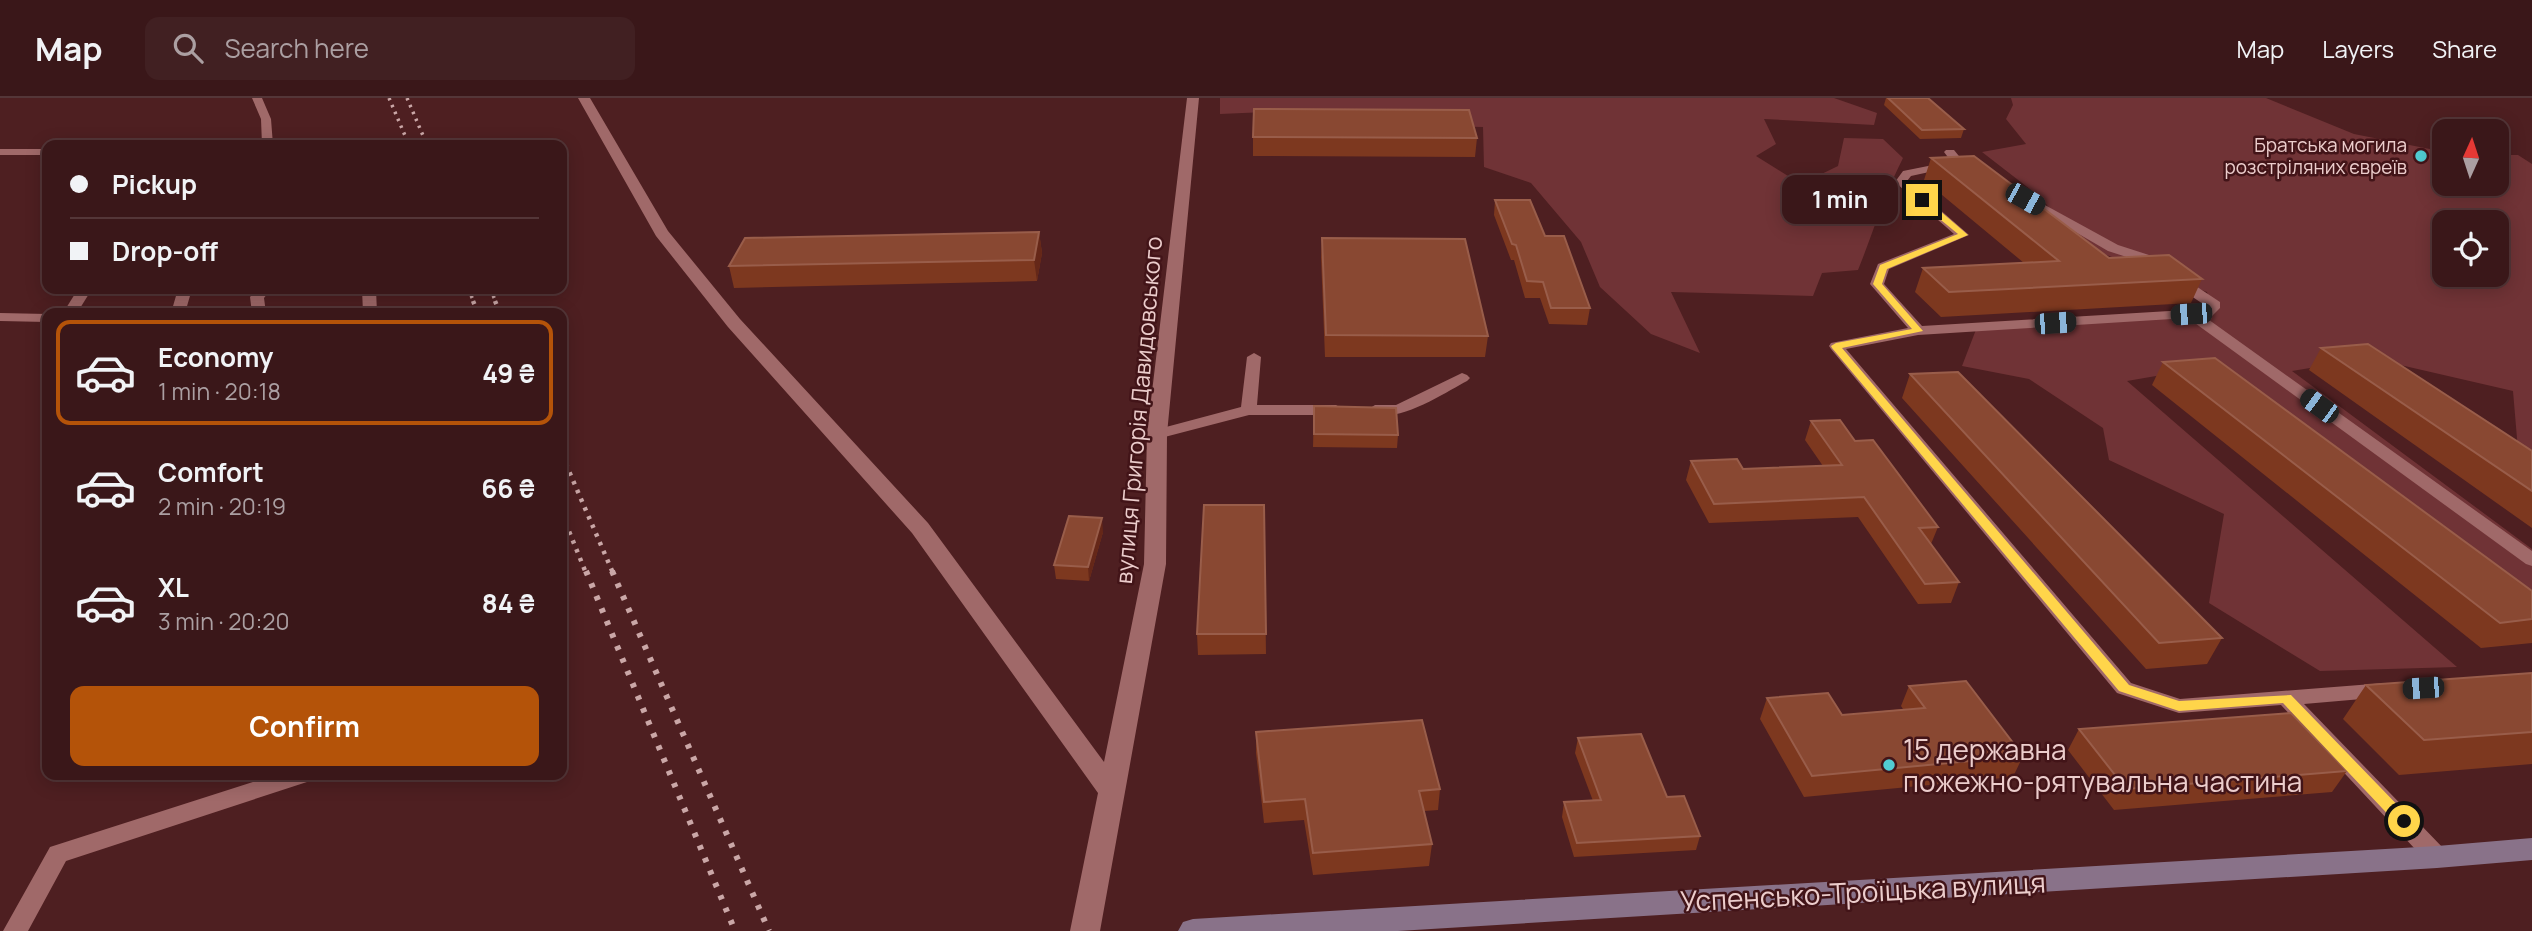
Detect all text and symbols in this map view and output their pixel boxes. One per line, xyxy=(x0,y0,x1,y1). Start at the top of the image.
search box xyxy=(145,17,635,80)
text: Map xyxy=(35,26,103,71)
icon: search xyxy=(169,29,207,67)
text: Search here xyxy=(225,30,369,66)
text: Map xyxy=(2237,32,2284,65)
text: Layers xyxy=(2322,32,2394,65)
text: Share xyxy=(2432,32,2497,65)
north arrow xyxy=(2432,119,2510,196)
map controls xyxy=(2432,119,2509,287)
place label: Братська могила розстріляних євреїв xyxy=(2225,132,2407,180)
marker: Братська могила розстріляних євреїв xyxy=(2413,148,2429,164)
text: Pickup xyxy=(112,166,197,202)
callout: 1 min xyxy=(1782,176,1898,224)
car xyxy=(2002,180,2049,218)
text: 1 min xyxy=(1812,183,1868,215)
route end xyxy=(1906,184,1938,216)
button: locate xyxy=(2432,210,2509,287)
text: Drop-off xyxy=(112,233,218,269)
street label: вулиця Григорія Давидовського xyxy=(1107,235,1169,585)
car xyxy=(2170,302,2213,326)
car xyxy=(2034,311,2077,335)
text: Economy xyxy=(158,339,273,375)
icon: car xyxy=(74,341,137,404)
text: 49 ₴ xyxy=(482,355,535,391)
text: 1 min · 20:18 xyxy=(158,375,281,407)
car xyxy=(2296,385,2343,427)
text: Comfort xyxy=(158,454,264,490)
icon: car xyxy=(74,456,137,519)
text: 66 ₴ xyxy=(481,470,535,506)
text: 2 min · 20:19 xyxy=(158,490,286,522)
text: XL xyxy=(158,569,189,605)
icon: car xyxy=(74,571,137,634)
text: 84 ₴ xyxy=(482,585,535,621)
text: 3 min · 20:20 xyxy=(158,605,289,637)
car xyxy=(2402,676,2445,700)
button: Confirm xyxy=(70,686,539,766)
place label: 15 державна пожежно-рятувальна частина xyxy=(1903,730,2302,800)
marker: 15 державна пожежно-рятувальна частина xyxy=(1881,757,1897,773)
route start xyxy=(2388,805,2420,837)
street label: Успенсько-Троїцька вулиця xyxy=(1679,862,2047,920)

